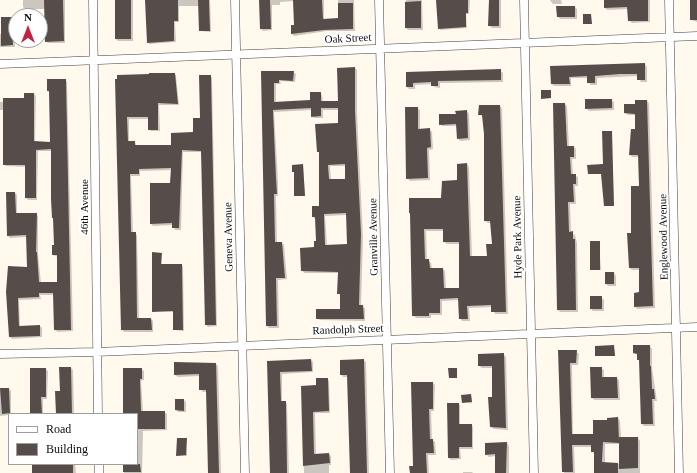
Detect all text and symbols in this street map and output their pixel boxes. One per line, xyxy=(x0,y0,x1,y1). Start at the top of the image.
north arrow xyxy=(8,8,48,48)
text: N xyxy=(24,11,32,23)
street label: Oak Street xyxy=(324,31,372,47)
street label: 46th Avenue xyxy=(78,179,92,235)
street label: Englewood Avenue xyxy=(657,194,671,280)
street label: Hyde Park Avenue xyxy=(511,195,525,279)
street label: Granville Avenue xyxy=(367,198,381,276)
street label: Geneva Avenue xyxy=(222,202,236,272)
street label: Randolph Street xyxy=(312,322,384,338)
legend xyxy=(8,413,138,465)
text: Road xyxy=(46,422,71,436)
text: Building xyxy=(46,442,88,456)

